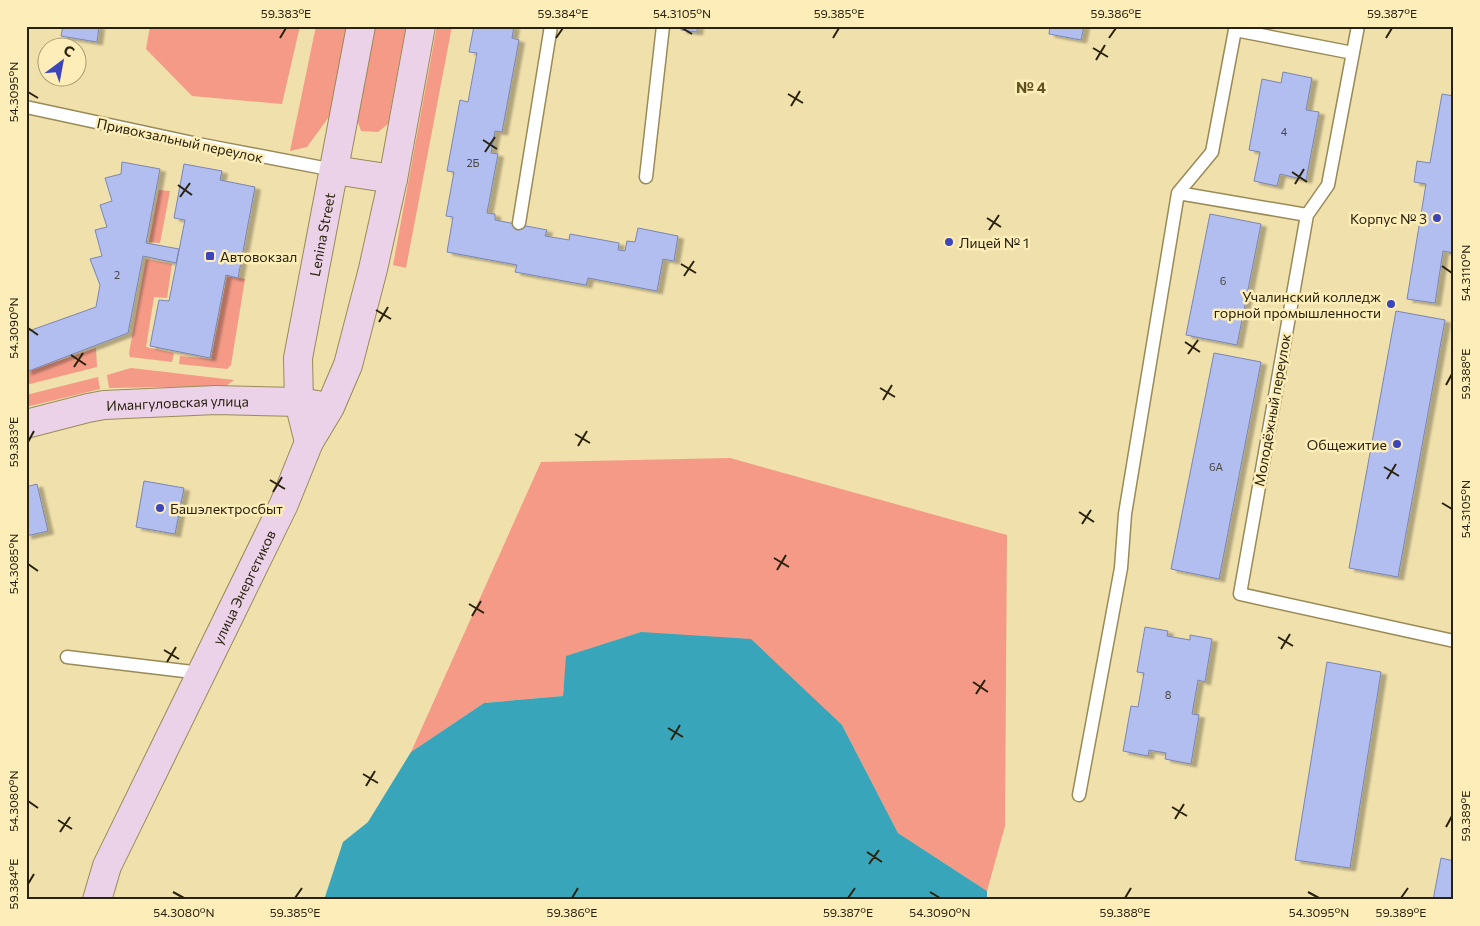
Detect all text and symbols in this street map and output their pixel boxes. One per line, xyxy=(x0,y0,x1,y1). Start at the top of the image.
text: 59.383°E xyxy=(261,6,311,20)
text: 59.384°E xyxy=(538,6,588,20)
text: 54.3105°N xyxy=(653,6,711,20)
text: 59.385°E xyxy=(814,6,864,20)
text: 59.386°E xyxy=(1091,6,1141,20)
text: 59.387°E xyxy=(1367,6,1417,20)
north arrow xyxy=(38,38,88,88)
text: С xyxy=(61,41,78,60)
text: 54.3095°N xyxy=(6,62,20,122)
district label: № 4 xyxy=(1016,78,1046,96)
street label: Привокзальный переулок xyxy=(95,114,265,166)
house number: 4 xyxy=(1281,125,1288,138)
house number: 2Б xyxy=(467,156,480,169)
street label: Lenina Street xyxy=(305,191,338,278)
place label: Корпус № 3 xyxy=(1350,210,1427,227)
marker: Корпус № 3 xyxy=(1431,212,1443,224)
place label: Лицей № 1 xyxy=(959,234,1029,251)
marker: Лицей № 1 xyxy=(943,236,955,248)
text: 54.3110°N xyxy=(1458,245,1472,301)
place label: Автовокзал xyxy=(220,248,297,265)
marker: Автовокзал xyxy=(204,250,216,262)
house number: 2 xyxy=(114,268,120,281)
house number: 6 xyxy=(1220,274,1227,287)
place label: Учалинский колледж горной промышленности xyxy=(1214,288,1381,321)
text: 54.3090°N xyxy=(6,297,20,359)
marker: Учалинский колледж горной промышленности xyxy=(1385,298,1397,310)
street label: Молодёжный переулок xyxy=(1250,332,1294,488)
text: 59.388°E xyxy=(1458,349,1472,399)
street label: Имангуловская улица xyxy=(106,391,249,413)
text: 59.383°E xyxy=(6,417,20,467)
place label: Общежитие xyxy=(1307,436,1387,453)
marker: Общежитие xyxy=(1391,438,1403,450)
house number: 6А xyxy=(1209,460,1223,473)
text: 54.3105°N xyxy=(1458,480,1472,538)
place label: Башэлектросбыт xyxy=(170,500,283,517)
marker: Башэлектросбыт xyxy=(154,502,166,514)
street label: улица Энергетиков xyxy=(208,527,279,647)
text: 54.3085°N xyxy=(6,534,20,594)
house number: 8 xyxy=(1165,688,1172,701)
text: 54.3080°N xyxy=(6,770,20,832)
text: 59.389°E xyxy=(1458,791,1472,841)
text: 59.384°E xyxy=(6,859,20,909)
text: 54.3080°N xyxy=(153,905,215,919)
text: 59.385°E xyxy=(270,905,320,919)
text: 59.386°E xyxy=(547,905,597,919)
text: 59.387°E xyxy=(823,905,873,919)
text: 54.3090°N xyxy=(909,905,971,919)
text: 59.388°E xyxy=(1100,905,1150,919)
text: 54.3095°N xyxy=(1289,905,1349,919)
text: 59.389°E xyxy=(1376,905,1426,919)

